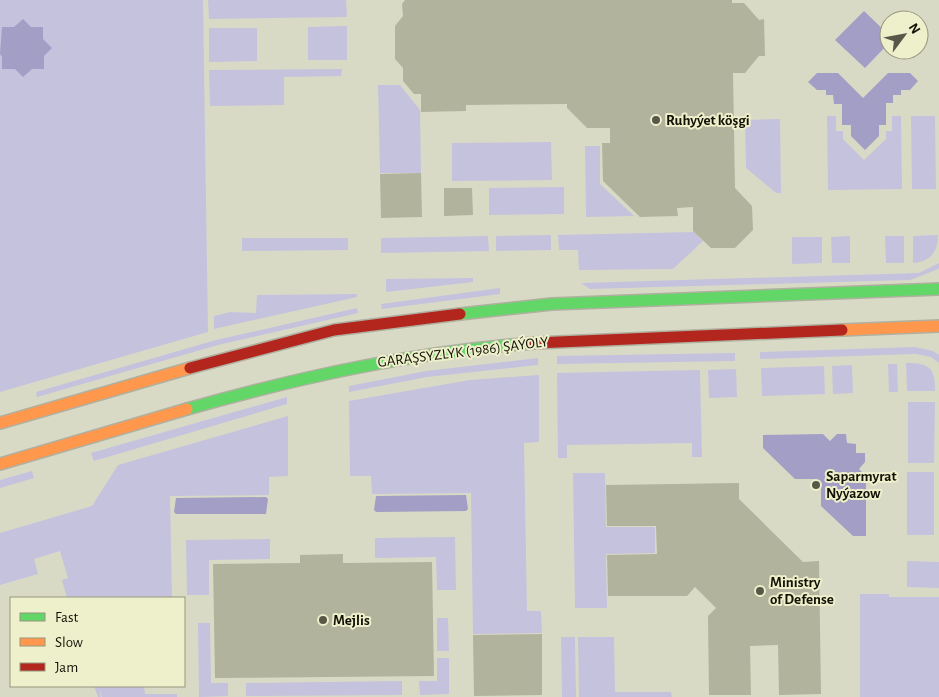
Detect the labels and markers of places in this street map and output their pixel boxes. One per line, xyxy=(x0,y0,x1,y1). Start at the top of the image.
place label: Ruhyýet köşgi xyxy=(666,113,750,128)
marker: Ruhyýet köşgi xyxy=(650,114,662,126)
place label: Saparmyrat Nyýazow xyxy=(826,469,897,501)
marker: Saparmyrat Nyýazow xyxy=(810,479,822,491)
place label: Ministry of Defense xyxy=(770,575,834,607)
marker: Ministry of Defense xyxy=(754,585,766,597)
place label: Mejlis xyxy=(333,613,370,628)
marker: Mejlis xyxy=(317,614,329,626)

